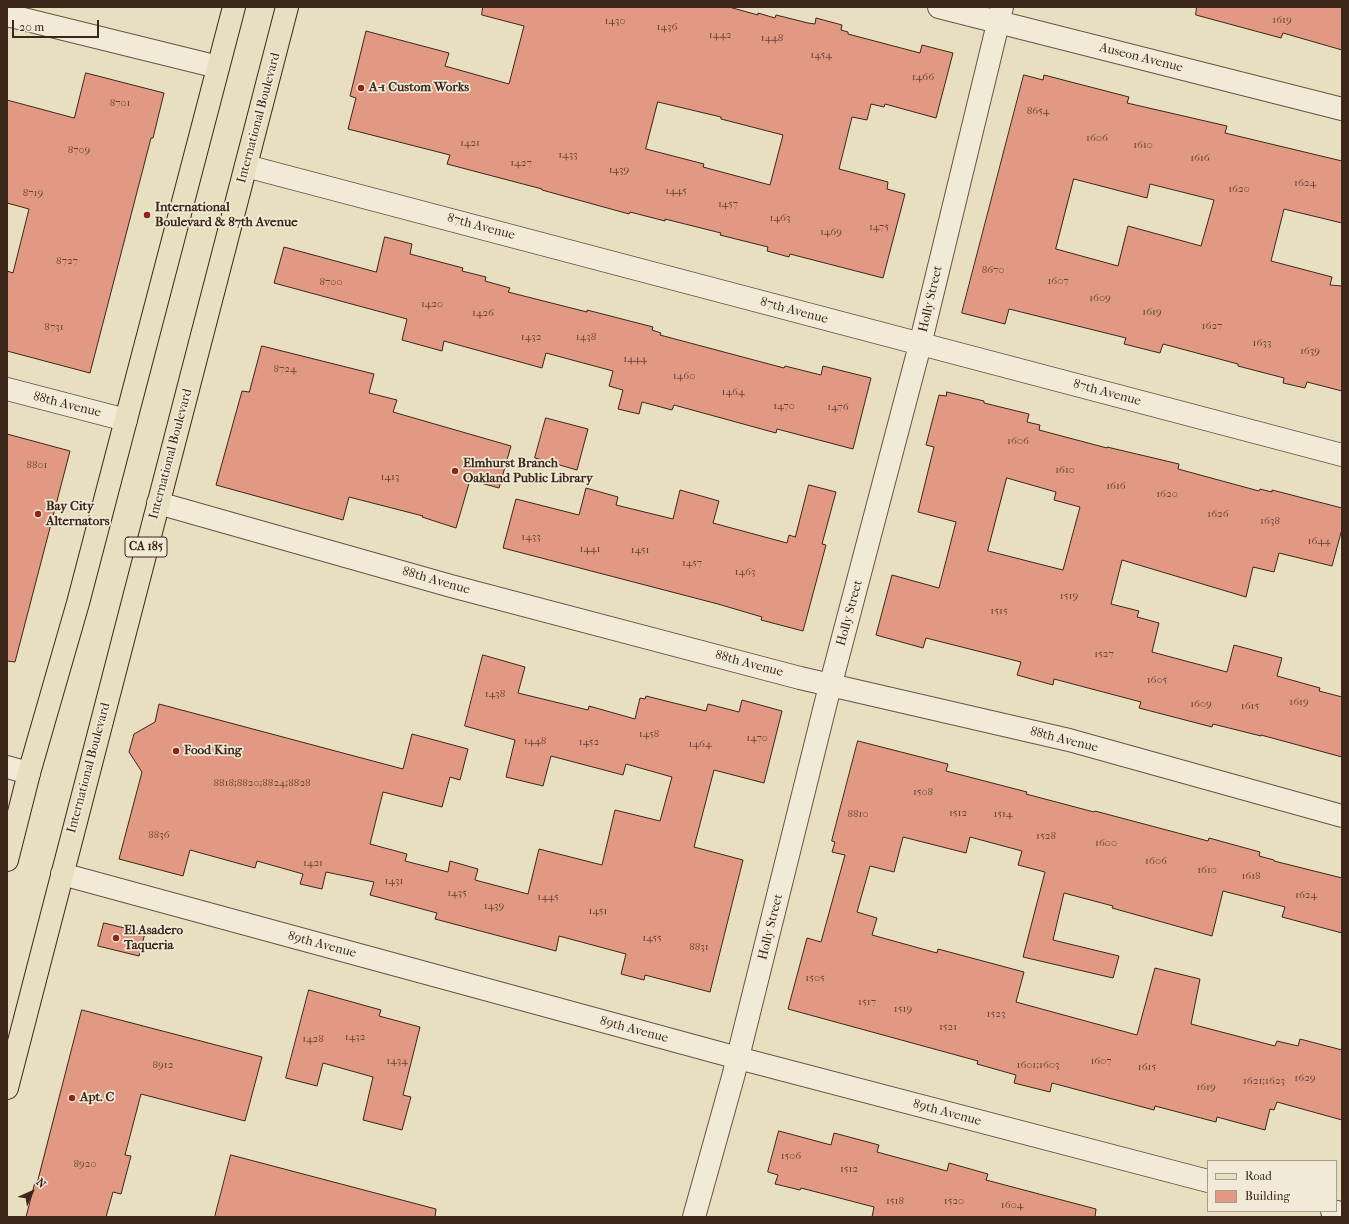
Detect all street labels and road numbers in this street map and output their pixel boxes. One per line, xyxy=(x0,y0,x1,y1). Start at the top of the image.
street label: Auseon Avenue xyxy=(1098,40,1184,76)
street label: International Boulevard xyxy=(234,51,284,185)
street label: 87th Avenue xyxy=(445,210,517,244)
street label: Holly Street xyxy=(916,264,946,334)
street label: 87th Avenue xyxy=(758,294,830,328)
street label: 87th Avenue xyxy=(1071,376,1143,410)
street label: International Boulevard xyxy=(146,387,196,521)
street label: 88th Avenue xyxy=(31,389,103,421)
road number: CA 185 xyxy=(125,537,167,557)
street label: 88th Avenue xyxy=(400,564,472,598)
street label: Holly Street xyxy=(834,578,866,648)
street label: 88th Avenue xyxy=(713,647,785,681)
street label: International Boulevard xyxy=(64,701,114,835)
street label: 88th Avenue xyxy=(1028,724,1100,756)
street label: Holly Street xyxy=(755,892,787,962)
street label: 89th Avenue xyxy=(286,928,358,962)
street label: 89th Avenue xyxy=(598,1013,670,1047)
street label: 89th Avenue xyxy=(911,1096,983,1130)

